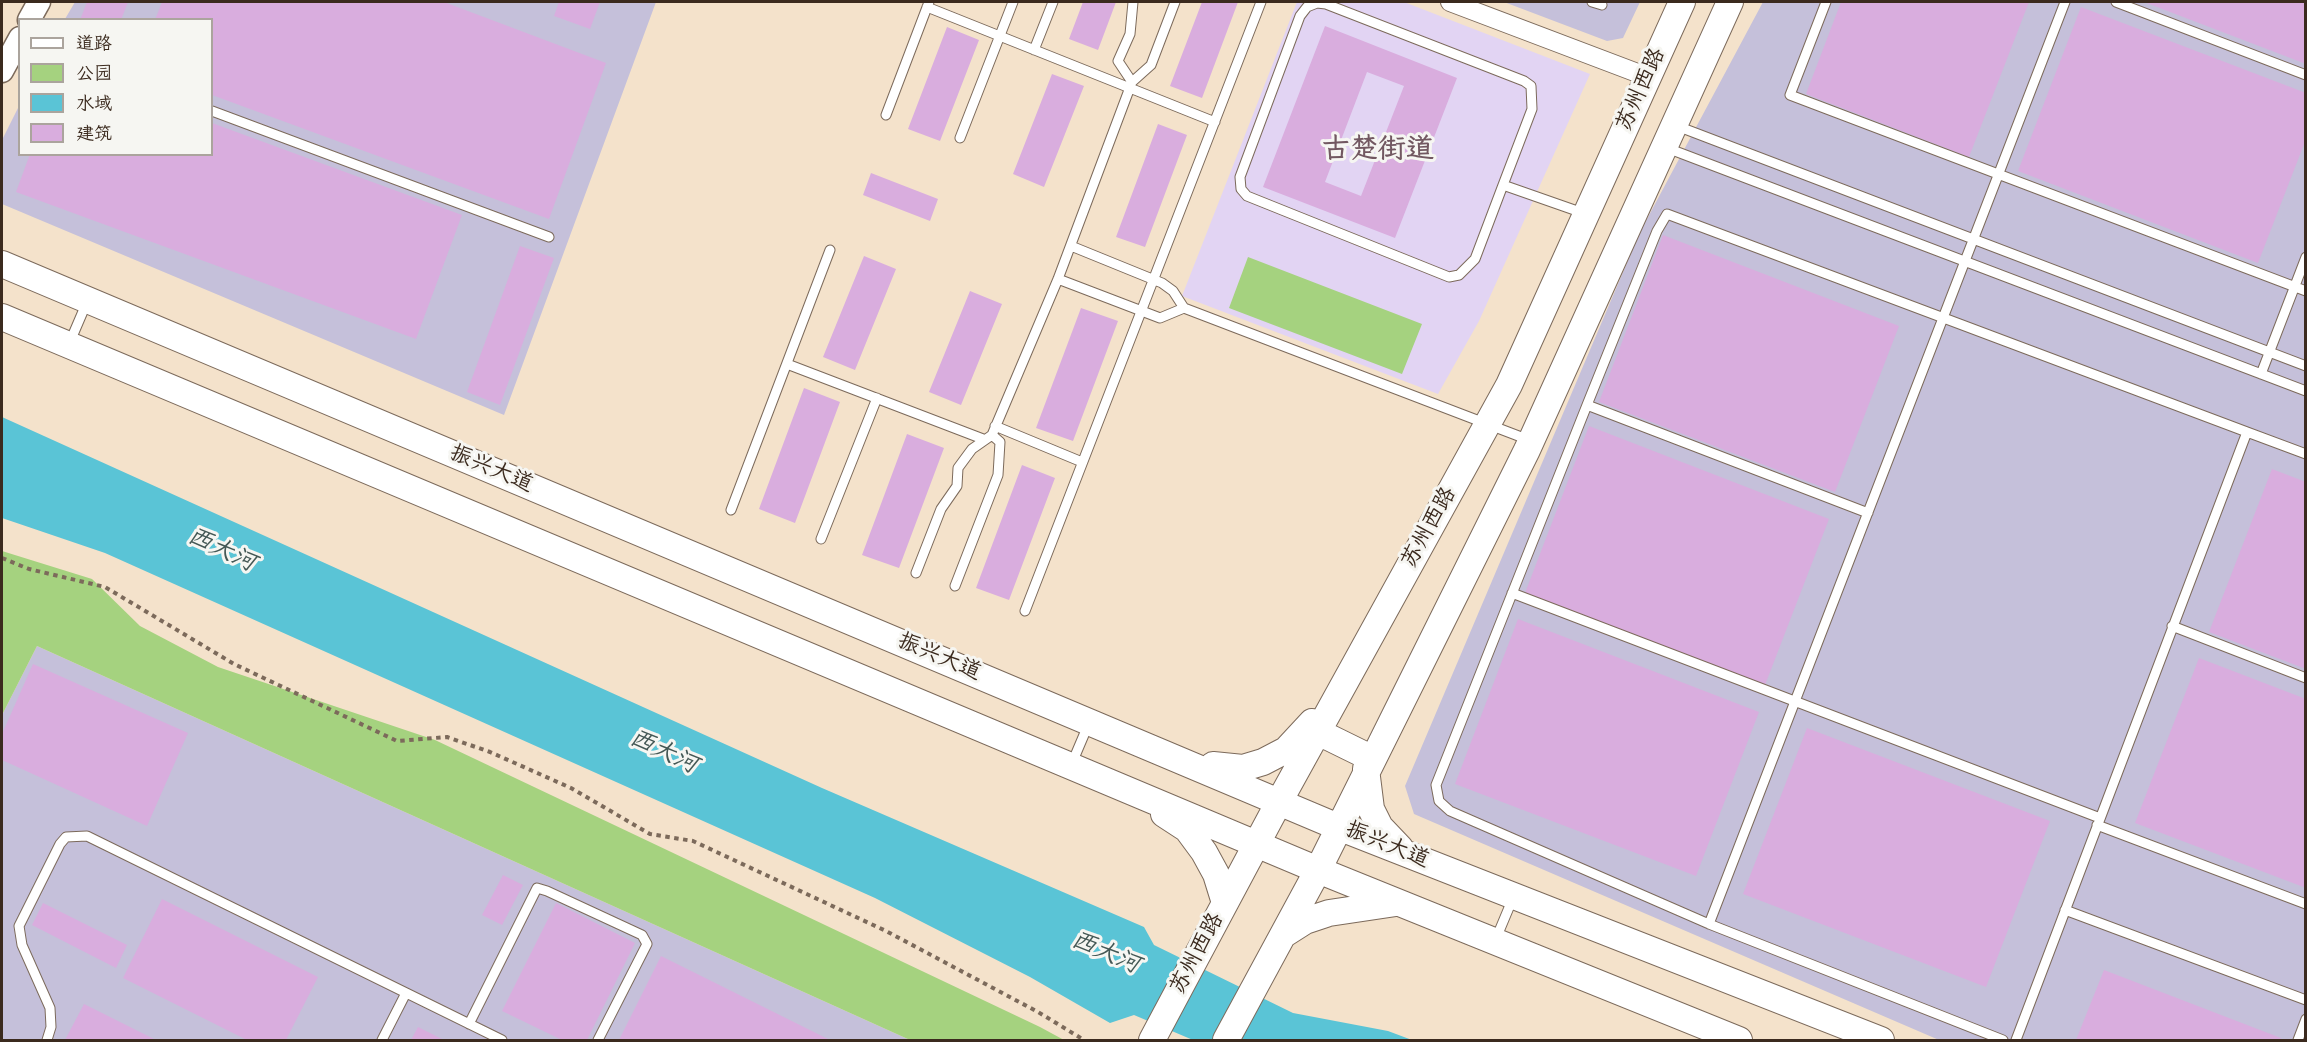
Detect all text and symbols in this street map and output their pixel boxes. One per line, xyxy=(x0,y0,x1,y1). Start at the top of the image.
legend xyxy=(18,18,213,156)
text: 道路 xyxy=(76,31,112,56)
street label: 苏州西路 xyxy=(1612,44,1672,136)
text: 公园 xyxy=(76,61,112,86)
text: 水域 xyxy=(76,91,112,116)
text: 建筑 xyxy=(76,121,112,146)
district label: 古楚街道 xyxy=(1322,134,1434,168)
street label: 振兴大道 xyxy=(445,441,537,499)
street label: 苏州西路 xyxy=(1397,483,1463,573)
water label: 西大河 xyxy=(182,523,260,579)
street label: 振兴大道 xyxy=(893,629,985,687)
water label: 西大河 xyxy=(624,725,702,781)
street label: 振兴大道 xyxy=(1341,817,1433,875)
street label: 苏州西路 xyxy=(1166,909,1230,999)
water label: 西大河 xyxy=(1066,927,1144,981)

